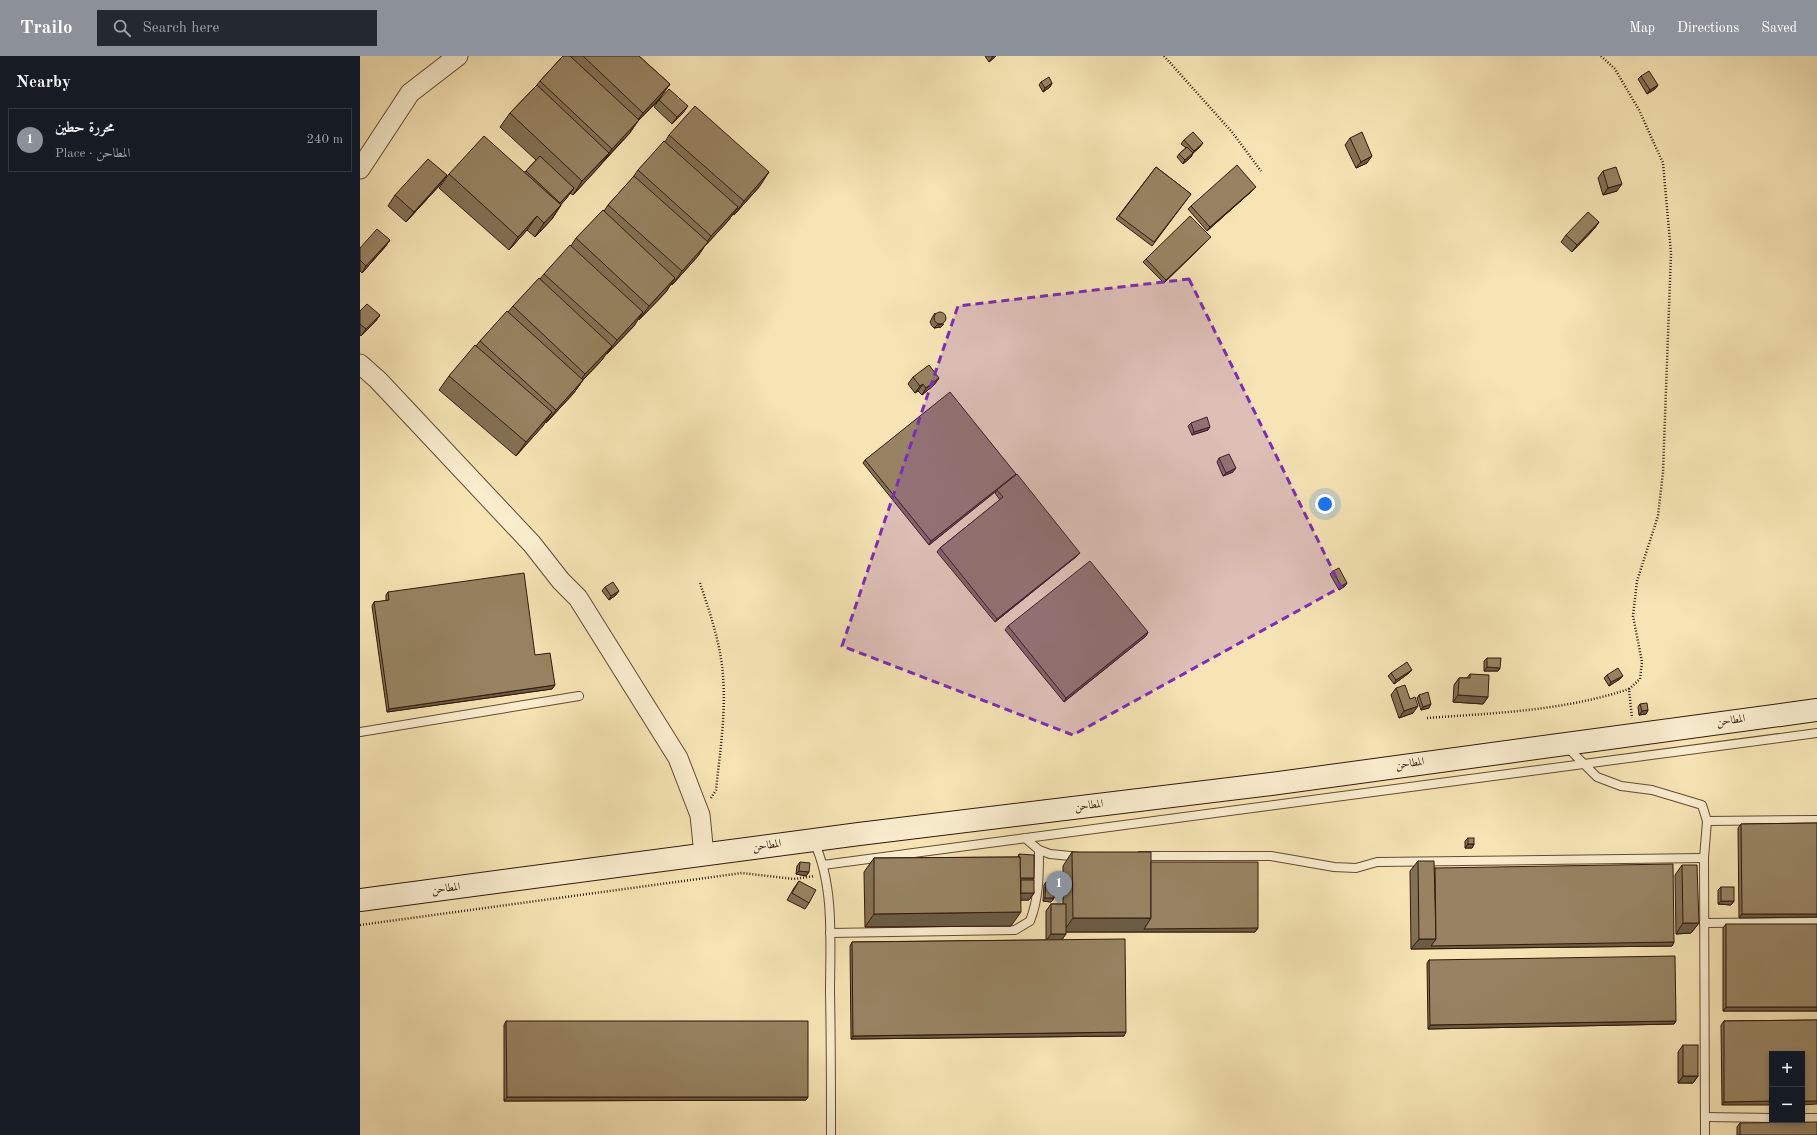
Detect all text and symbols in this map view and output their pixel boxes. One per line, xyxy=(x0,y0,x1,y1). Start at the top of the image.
search box xyxy=(97,10,377,46)
icon: search xyxy=(111,17,133,39)
text: Trailo xyxy=(20,19,73,38)
text: Search here xyxy=(143,21,219,36)
text: Map xyxy=(1629,21,1655,35)
text: Directions xyxy=(1677,21,1739,35)
text: Saved xyxy=(1761,21,1797,35)
text: Nearby xyxy=(16,74,71,91)
text: محررة حطين xyxy=(55,121,114,136)
text: 1 xyxy=(26,133,34,146)
text: 240 m xyxy=(306,133,343,146)
text: Place · المطاحن xyxy=(55,147,130,160)
your location xyxy=(1315,494,1335,514)
street label: المطاحن xyxy=(1716,714,1746,730)
street label: المطاحن xyxy=(1395,757,1425,773)
street label: المطاحن xyxy=(1074,799,1104,815)
street label: المطاحن xyxy=(752,839,782,855)
pin: 1 xyxy=(1046,871,1072,904)
street label: المطاحن xyxy=(431,882,461,898)
map controls xyxy=(1769,1051,1805,1123)
button: + xyxy=(1769,1051,1805,1087)
button: − xyxy=(1769,1087,1805,1123)

